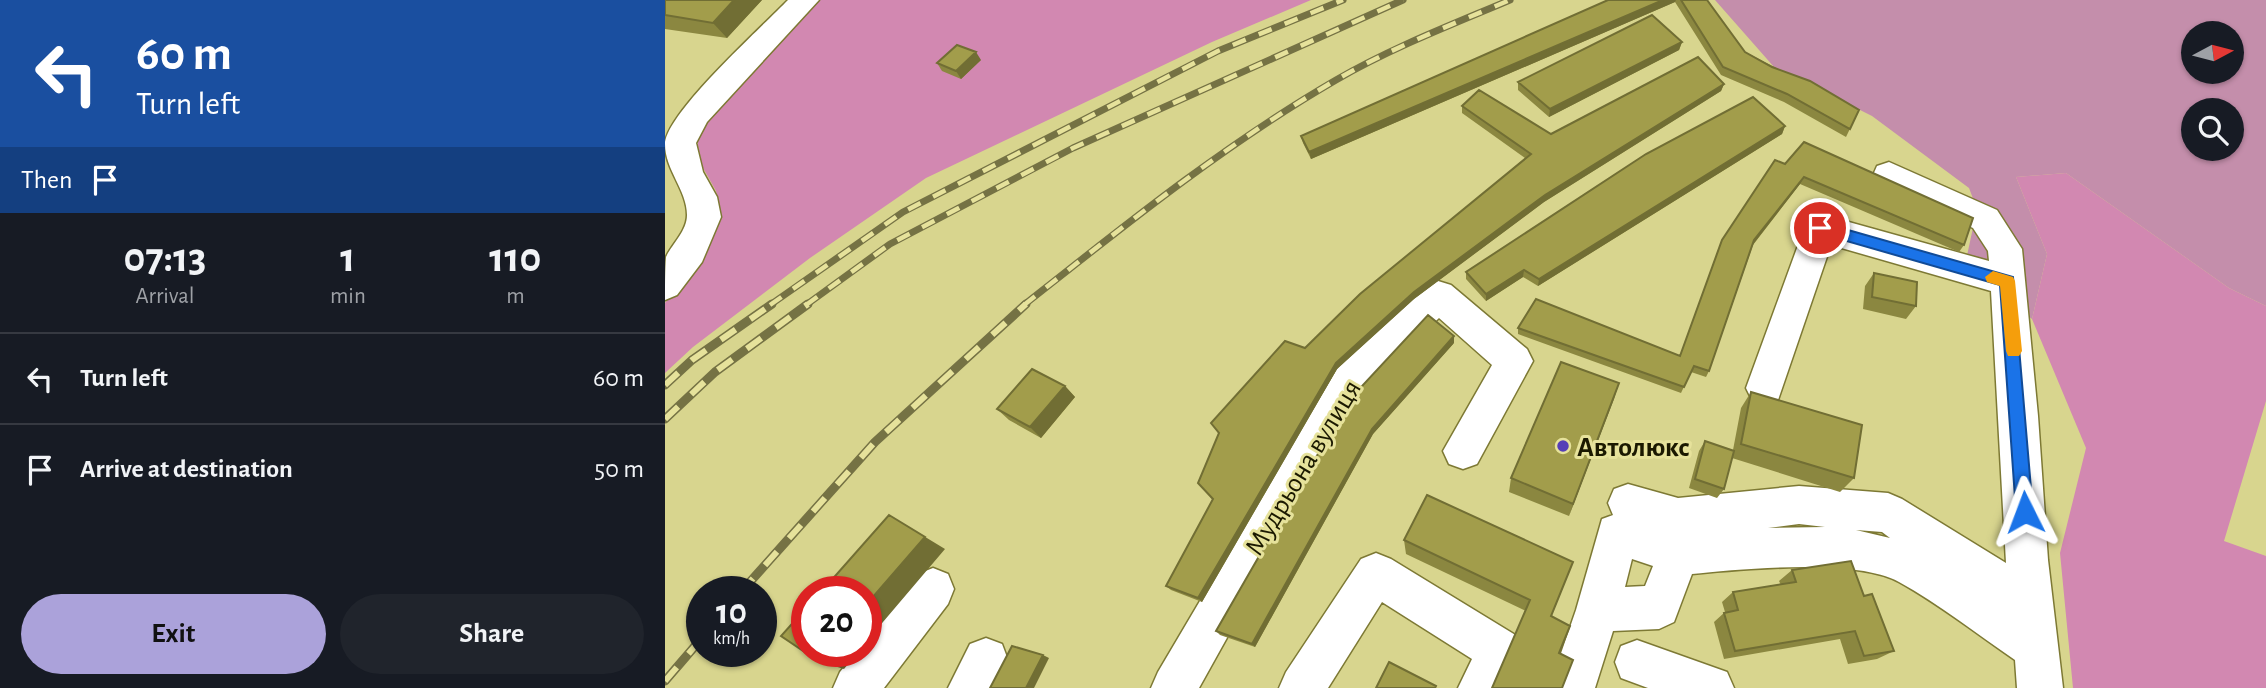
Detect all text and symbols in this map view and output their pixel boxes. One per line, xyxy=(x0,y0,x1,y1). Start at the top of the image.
north arrow xyxy=(2181,21,2243,84)
map controls xyxy=(2181,21,2244,161)
icon: left xyxy=(21,28,112,119)
text: 60 m xyxy=(136,30,232,79)
text: Turn left xyxy=(136,88,240,120)
button: search xyxy=(2181,98,2244,161)
icon: arrive xyxy=(86,161,124,199)
text: Then xyxy=(21,167,72,193)
pin xyxy=(1790,198,1850,258)
icon: arrive xyxy=(1801,209,1839,247)
text: 07:13 xyxy=(124,237,206,279)
text: 1 xyxy=(340,237,355,279)
text: 110 xyxy=(489,237,541,279)
text: Arrival xyxy=(135,285,195,308)
text: min xyxy=(330,285,366,308)
text: m xyxy=(506,285,525,308)
icon: left xyxy=(21,360,59,398)
text: Turn left xyxy=(80,365,168,391)
text: 60 m xyxy=(593,365,644,391)
street label: Мудрьона вулиця xyxy=(1240,376,1367,561)
place label: Автолюкс xyxy=(1577,434,1690,462)
marker: Автолюкс xyxy=(1555,438,1571,454)
icon: arrive xyxy=(21,451,59,489)
text: Arrive at destination xyxy=(80,456,293,482)
text: 50 m xyxy=(594,456,644,482)
position arrow xyxy=(1988,475,2062,549)
speed limit sign: 20 xyxy=(791,576,882,667)
button: Exit xyxy=(21,594,326,674)
button: Share xyxy=(340,594,644,674)
text: 10 xyxy=(716,595,747,630)
text: km/h xyxy=(713,630,750,648)

